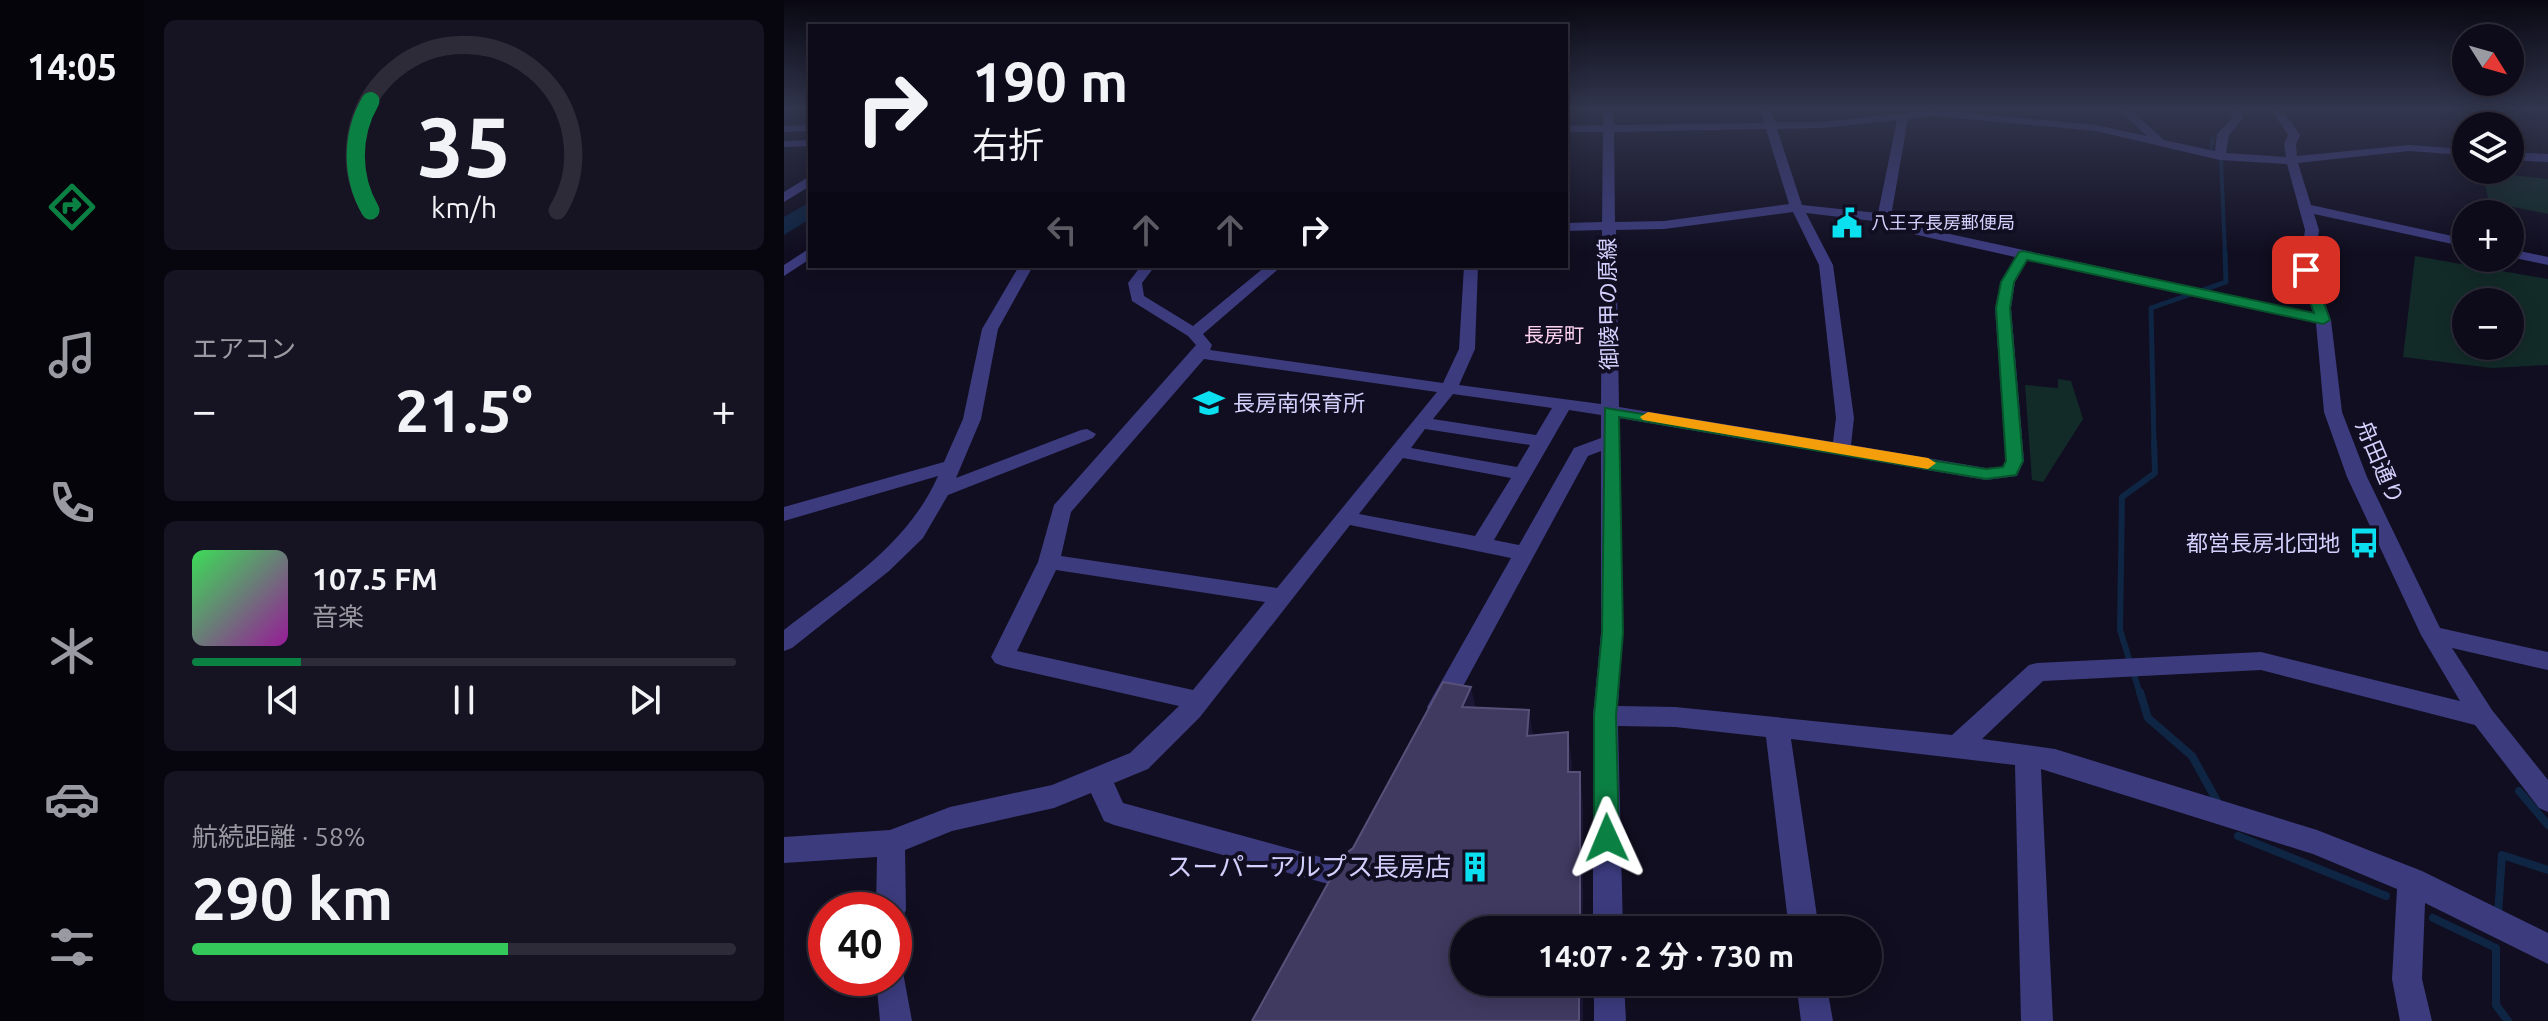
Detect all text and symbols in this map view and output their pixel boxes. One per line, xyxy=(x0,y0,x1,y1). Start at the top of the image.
north arrow xyxy=(2452,24,2524,96)
map controls xyxy=(2452,24,2524,360)
text: 14:05 xyxy=(27,46,117,87)
text: 190 m xyxy=(972,50,1128,113)
icon: right xyxy=(840,56,944,160)
text: 35 xyxy=(417,99,511,193)
button: layers xyxy=(2452,112,2524,184)
text: 右折 xyxy=(972,124,1044,165)
icon: directions xyxy=(44,179,100,235)
text: km/h xyxy=(431,191,497,223)
button: + xyxy=(2452,200,2524,272)
public building icon: 八王子長房郵便局 xyxy=(1830,206,1864,240)
icon: left xyxy=(1040,208,1084,252)
icon: ahead xyxy=(1124,208,1168,252)
icon: ahead xyxy=(1208,208,1252,252)
icon: right xyxy=(1292,208,1336,252)
place label: 八王子長房郵便局 xyxy=(1871,212,2015,232)
pin xyxy=(2272,236,2340,304)
street label: 御陵甲の原線 xyxy=(1594,238,1621,370)
icon: arrive xyxy=(2284,248,2328,292)
button: − xyxy=(2452,288,2524,360)
district label: 長房町 xyxy=(1524,323,1584,346)
icon: music xyxy=(44,327,100,383)
text: エアコン xyxy=(192,334,296,363)
text: 21.5° xyxy=(395,376,533,443)
text: − xyxy=(192,385,217,434)
text: + xyxy=(711,385,736,434)
school or university icon: 長房南保育所 xyxy=(1192,386,1226,420)
place label: 長房南保育所 xyxy=(1233,390,1365,415)
street label: 舟田通り xyxy=(2352,416,2409,507)
icon: phone xyxy=(44,475,100,531)
bus stop icon: 都営長房北団地 xyxy=(2347,526,2381,560)
place label: 都営長房北団地 xyxy=(2186,530,2340,555)
text: 107.5 FM xyxy=(312,562,438,596)
text: 音楽 xyxy=(312,602,364,631)
icon: climate xyxy=(44,623,100,679)
icon: previous xyxy=(261,678,305,722)
icon: pause xyxy=(442,678,486,722)
icon: next xyxy=(623,678,667,722)
icon: car xyxy=(44,771,100,827)
position arrow xyxy=(1565,796,1649,880)
text: 航続距離 · 58% xyxy=(192,822,366,851)
building icon: スーパーアルプス長房店 xyxy=(1458,850,1492,884)
place label: スーパーアルプス長房店 xyxy=(1167,852,1451,881)
text: 290 km xyxy=(192,864,393,931)
speed limit sign: 40 xyxy=(808,892,912,996)
icon: filters xyxy=(44,919,100,975)
text: 14:07 · 2 分 · 730 m xyxy=(1538,939,1794,973)

